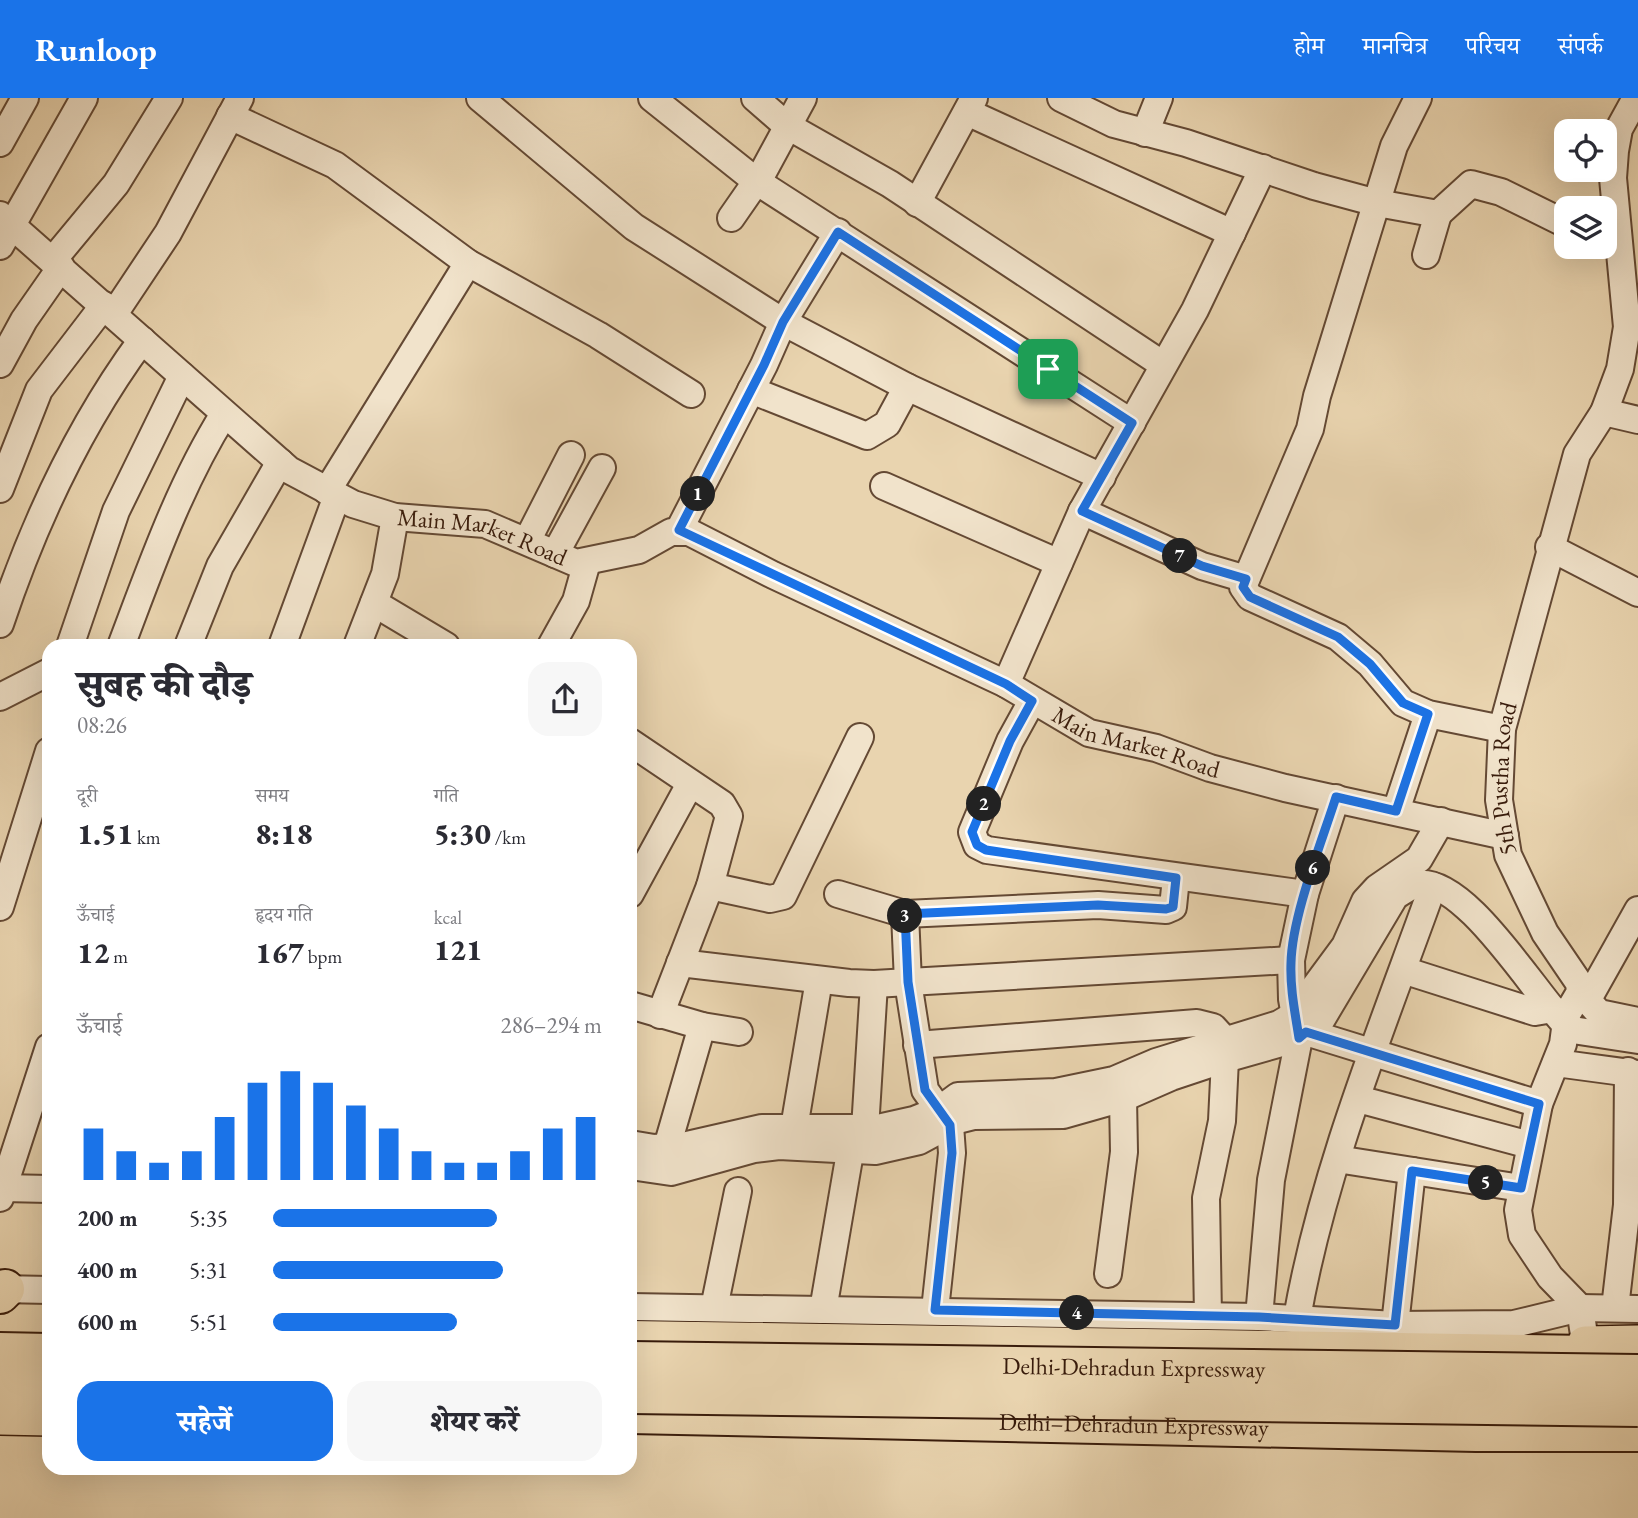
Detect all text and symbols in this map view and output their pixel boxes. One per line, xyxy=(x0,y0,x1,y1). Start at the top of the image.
text: Runloop xyxy=(35,28,157,71)
text: होम xyxy=(1294,30,1324,61)
text: मानचित्र xyxy=(1362,30,1428,61)
text: परिचय xyxy=(1466,30,1520,61)
text: संपर्क xyxy=(1558,30,1603,61)
map controls xyxy=(1554,119,1617,259)
button: locate xyxy=(1554,119,1617,182)
button: layers xyxy=(1554,196,1617,259)
pin xyxy=(1018,339,1078,399)
icon: arrive xyxy=(1029,350,1067,388)
pin: 1 xyxy=(680,476,716,512)
text: 1 xyxy=(692,481,703,506)
street label: Main Market Road xyxy=(396,501,573,573)
pin: 7 xyxy=(1162,538,1198,574)
text: 7 xyxy=(1174,543,1185,568)
text: सुबह की दौड़ xyxy=(77,659,252,708)
button: share xyxy=(528,662,602,736)
street label: 5th Pustha Road xyxy=(1482,697,1524,858)
street label: Main Market Road xyxy=(1047,699,1224,785)
text: 08:26 xyxy=(77,710,127,740)
text: दूरी xyxy=(77,783,98,808)
text: समय xyxy=(255,783,289,808)
text: गति xyxy=(434,783,459,808)
pin: 2 xyxy=(967,786,1002,822)
text: 2 xyxy=(978,791,989,816)
text: 1.51 xyxy=(77,814,133,853)
text: 8:18 xyxy=(255,814,313,853)
text: 5:30 xyxy=(434,814,491,853)
text: km xyxy=(133,825,161,850)
text: /km xyxy=(491,825,526,850)
pin: 6 xyxy=(1296,850,1330,886)
text: 6 xyxy=(1307,855,1318,880)
pin: 3 xyxy=(888,898,922,934)
text: ऊँचाई xyxy=(77,902,114,927)
text: हृदय गति xyxy=(255,902,312,927)
text: 3 xyxy=(899,903,910,928)
text: kcal xyxy=(434,905,462,930)
text: 121 xyxy=(434,930,482,969)
text: 12 xyxy=(77,933,109,972)
text: 167 xyxy=(255,933,304,972)
text: m xyxy=(109,944,128,969)
text: bpm xyxy=(304,944,342,969)
text: ऊँचाई xyxy=(77,1010,122,1040)
text: 286–294 m xyxy=(501,1010,602,1040)
pin: 5 xyxy=(1468,1166,1504,1200)
text: 5 xyxy=(1480,1170,1491,1195)
text: 200 m xyxy=(77,1203,138,1233)
text: 5:35 xyxy=(189,1203,228,1233)
text: 400 m xyxy=(77,1255,138,1285)
text: 5:31 xyxy=(189,1255,228,1285)
pin: 4 xyxy=(1060,1296,1094,1330)
text: 4 xyxy=(1071,1300,1082,1325)
text: 600 m xyxy=(77,1307,138,1337)
text: 5:51 xyxy=(189,1307,228,1337)
street label: Delhi-Dehradun Expressway xyxy=(1002,1350,1266,1384)
button: सहेजें xyxy=(77,1381,333,1461)
button: शेयर करें xyxy=(347,1381,602,1461)
street label: Delhi–Dehradun Expressway xyxy=(999,1406,1270,1443)

